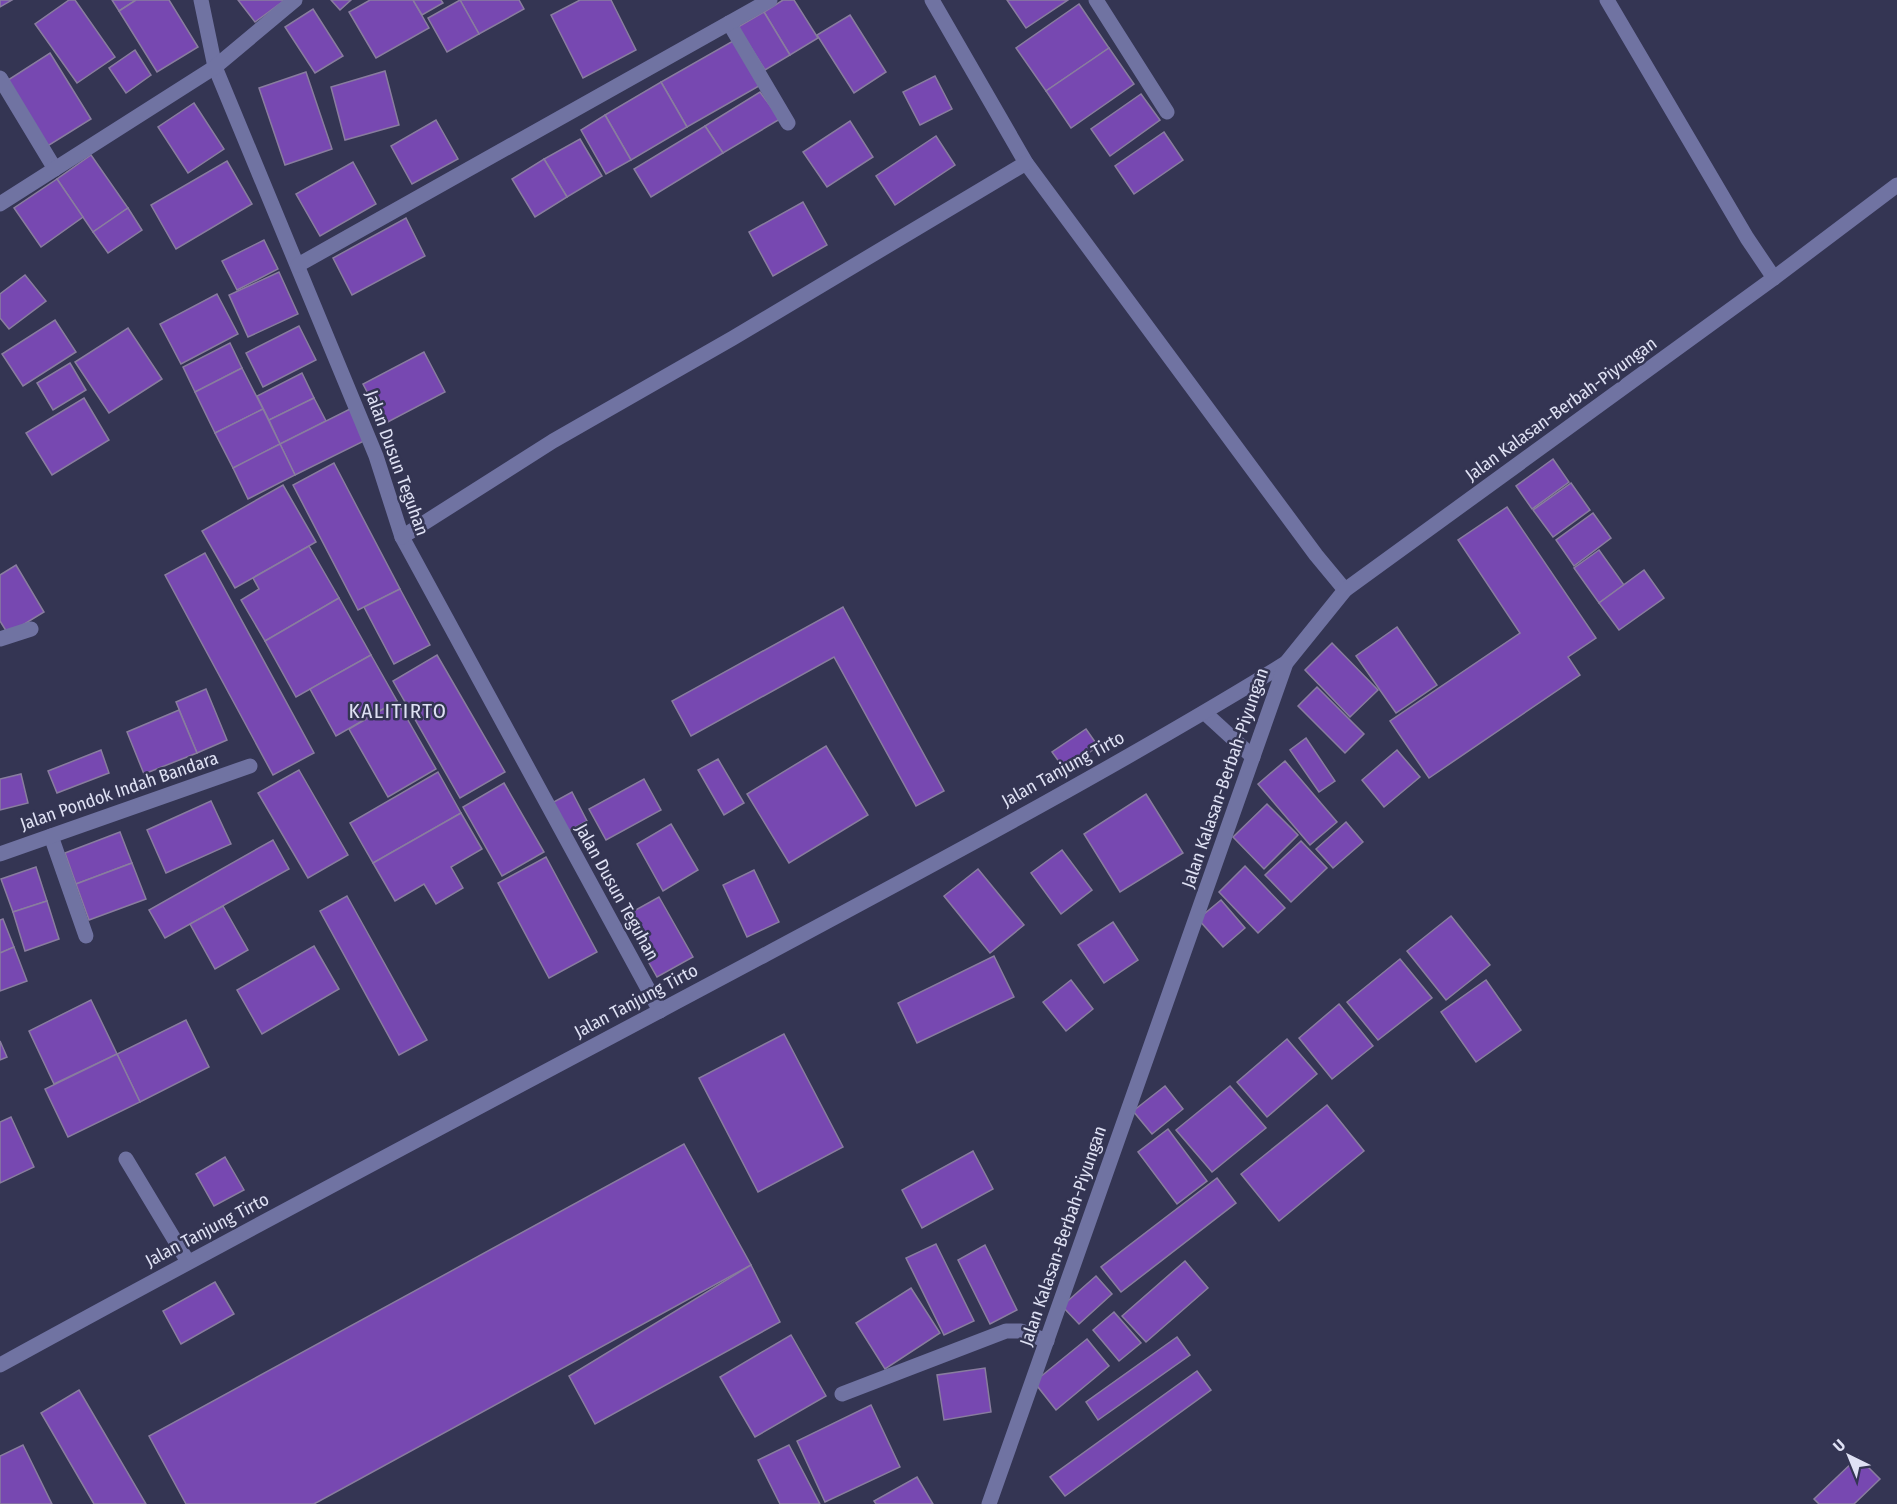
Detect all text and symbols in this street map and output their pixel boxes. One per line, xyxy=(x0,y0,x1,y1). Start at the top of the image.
street label: Jalan Kalasan-Berbah-Piyungan xyxy=(1461,332,1661,486)
street label: Jalan Dusun Teguhan xyxy=(360,387,434,539)
street label: Jalan Kalasan-Berbah-Piyungan xyxy=(1177,665,1273,891)
district label: KALITIRTO xyxy=(349,698,447,724)
street label: Jalan Tanjung Tirto xyxy=(998,726,1128,812)
street label: Jalan Pondok Indah Bandara xyxy=(17,747,221,835)
street label: Jalan Dusun Teguhan xyxy=(570,820,664,964)
street label: Jalan Tanjung Tirto xyxy=(570,959,702,1043)
street label: Jalan Kalasan-Berbah-Piyungan xyxy=(1015,1123,1111,1349)
street label: Jalan Tanjung Tirto xyxy=(141,1188,273,1272)
north arrow xyxy=(1819,1426,1879,1486)
text: U xyxy=(1829,1435,1849,1456)

